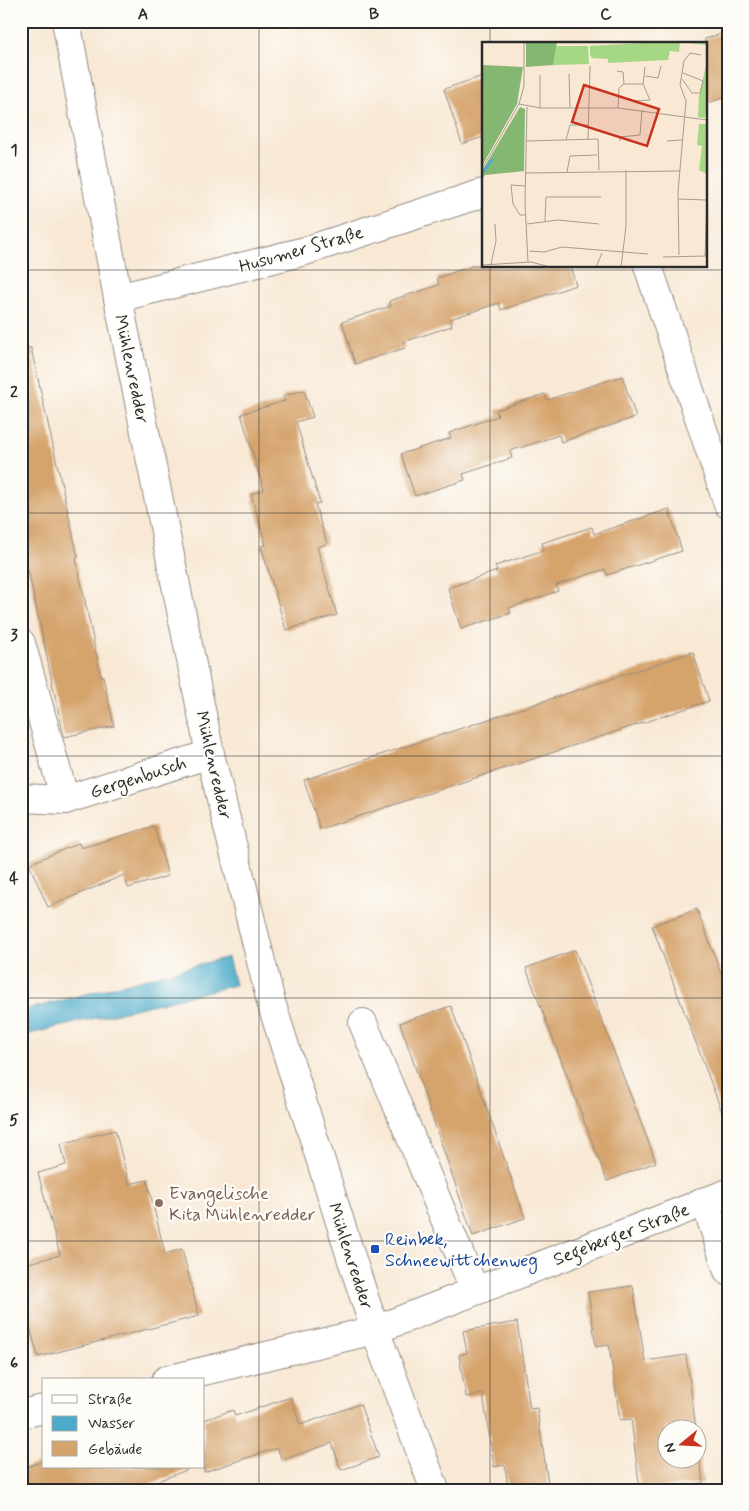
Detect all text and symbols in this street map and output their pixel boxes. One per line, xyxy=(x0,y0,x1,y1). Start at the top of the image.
text: A xyxy=(138,4,148,25)
text: B xyxy=(369,4,379,25)
text: C xyxy=(600,4,612,25)
inset map xyxy=(482,42,706,268)
text: 1 xyxy=(10,140,18,161)
street label: Husumer Straße xyxy=(236,221,366,279)
street label: Mühlenredder xyxy=(108,313,154,426)
text: 2 xyxy=(10,382,18,403)
text: 3 xyxy=(10,625,18,646)
street label: Mühlenredder xyxy=(189,709,237,822)
street label: Gergenbusch xyxy=(87,751,190,806)
text: 4 xyxy=(9,868,19,889)
text: 5 xyxy=(9,1110,19,1131)
place label: Evangelische Kita Mühlenredder xyxy=(169,1182,316,1227)
marker: Evangelische Kita Mühlenredder xyxy=(153,1197,165,1209)
street label: Segeberger Straße xyxy=(550,1198,694,1274)
street label: Mühlenredder xyxy=(322,1200,379,1313)
place label: Reinbek, Schneewittchenweg xyxy=(385,1228,538,1274)
marker: Reinbek, Schneewittchenweg xyxy=(369,1243,381,1255)
text: 6 xyxy=(10,1353,18,1374)
legend xyxy=(42,1378,205,1468)
text: Straße xyxy=(88,1390,132,1410)
text: Wasser xyxy=(88,1414,135,1434)
north arrow xyxy=(656,1418,706,1468)
text: Gebäude xyxy=(88,1440,142,1460)
text: N xyxy=(661,1440,681,1455)

